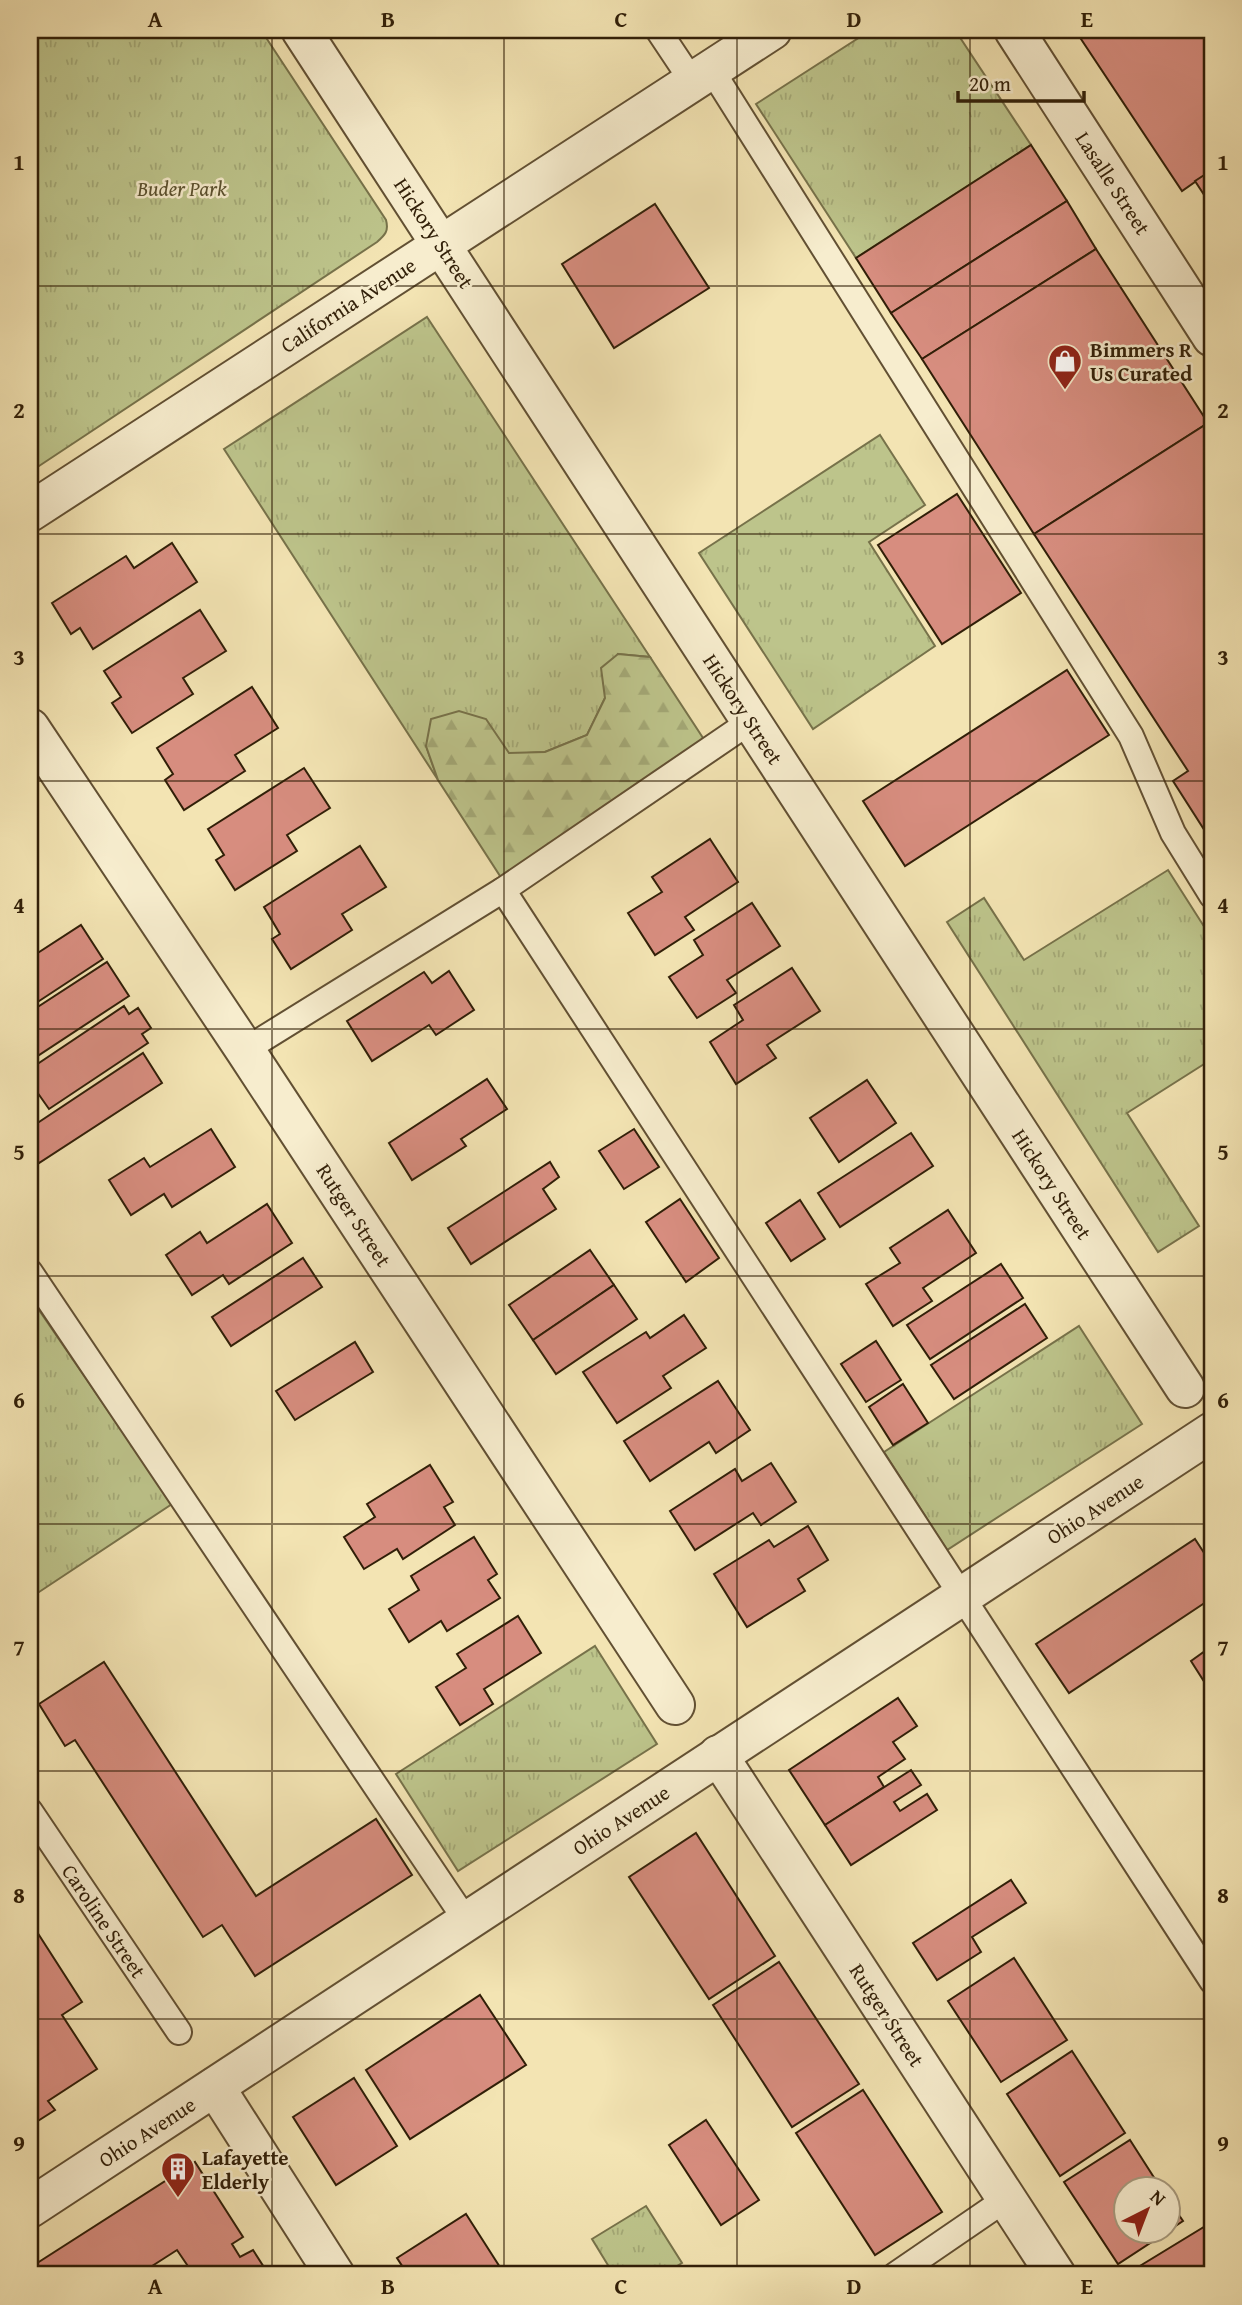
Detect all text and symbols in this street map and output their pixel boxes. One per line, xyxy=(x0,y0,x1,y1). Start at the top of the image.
text: A xyxy=(148,2,163,35)
text: B xyxy=(381,2,395,35)
text: C xyxy=(614,2,628,35)
text: D xyxy=(847,2,862,35)
text: E xyxy=(1081,2,1093,35)
scale bar xyxy=(958,60,1084,104)
text: 20 m xyxy=(969,68,1011,99)
street label: Lasalle Street xyxy=(1068,125,1158,241)
text: 1 xyxy=(13,145,25,178)
text: 1 xyxy=(1217,145,1229,178)
street label: Hickory Street xyxy=(387,171,482,295)
park label: Buder Park xyxy=(136,173,227,204)
street label: California Avenue xyxy=(274,249,422,360)
place label: Bimmers R Us Curated xyxy=(1090,334,1193,389)
shop icon: Bimmers R Us Curated xyxy=(1046,342,1084,391)
text: 2 xyxy=(13,393,25,426)
text: 2 xyxy=(1217,393,1229,426)
text: 3 xyxy=(13,640,25,673)
text: 3 xyxy=(1217,640,1229,673)
street label: Hickory Street xyxy=(696,647,791,771)
text: 4 xyxy=(13,888,25,921)
text: 4 xyxy=(1217,888,1229,921)
street label: Hickory Street xyxy=(1005,1122,1100,1246)
text: 5 xyxy=(13,1135,25,1168)
text: 5 xyxy=(1217,1135,1229,1168)
street label: Rutger Street xyxy=(309,1157,399,1273)
text: 6 xyxy=(13,1383,25,1416)
text: 6 xyxy=(1217,1383,1229,1416)
street label: Ohio Avenue xyxy=(1040,1466,1150,1552)
text: 7 xyxy=(13,1631,25,1664)
text: 7 xyxy=(1217,1631,1229,1664)
street label: Ohio Avenue xyxy=(566,1777,676,1863)
street label: Caroline Street xyxy=(54,1858,154,1985)
text: 8 xyxy=(13,1878,25,1911)
text: 8 xyxy=(1217,1878,1229,1911)
street label: Rutger Street xyxy=(842,1957,932,2073)
street label: Ohio Avenue xyxy=(92,2089,202,2175)
text: 9 xyxy=(13,2126,25,2159)
text: 9 xyxy=(1217,2126,1229,2159)
place label: Lafayette Elderly xyxy=(202,2142,289,2197)
building icon: Lafayette Elderly xyxy=(159,2150,197,2199)
north arrow xyxy=(1112,2176,1182,2246)
text: N xyxy=(1144,2183,1173,2212)
text: A xyxy=(148,2269,163,2302)
text: B xyxy=(381,2269,395,2302)
text: C xyxy=(614,2269,628,2302)
text: D xyxy=(847,2269,862,2302)
text: E xyxy=(1081,2269,1093,2302)

